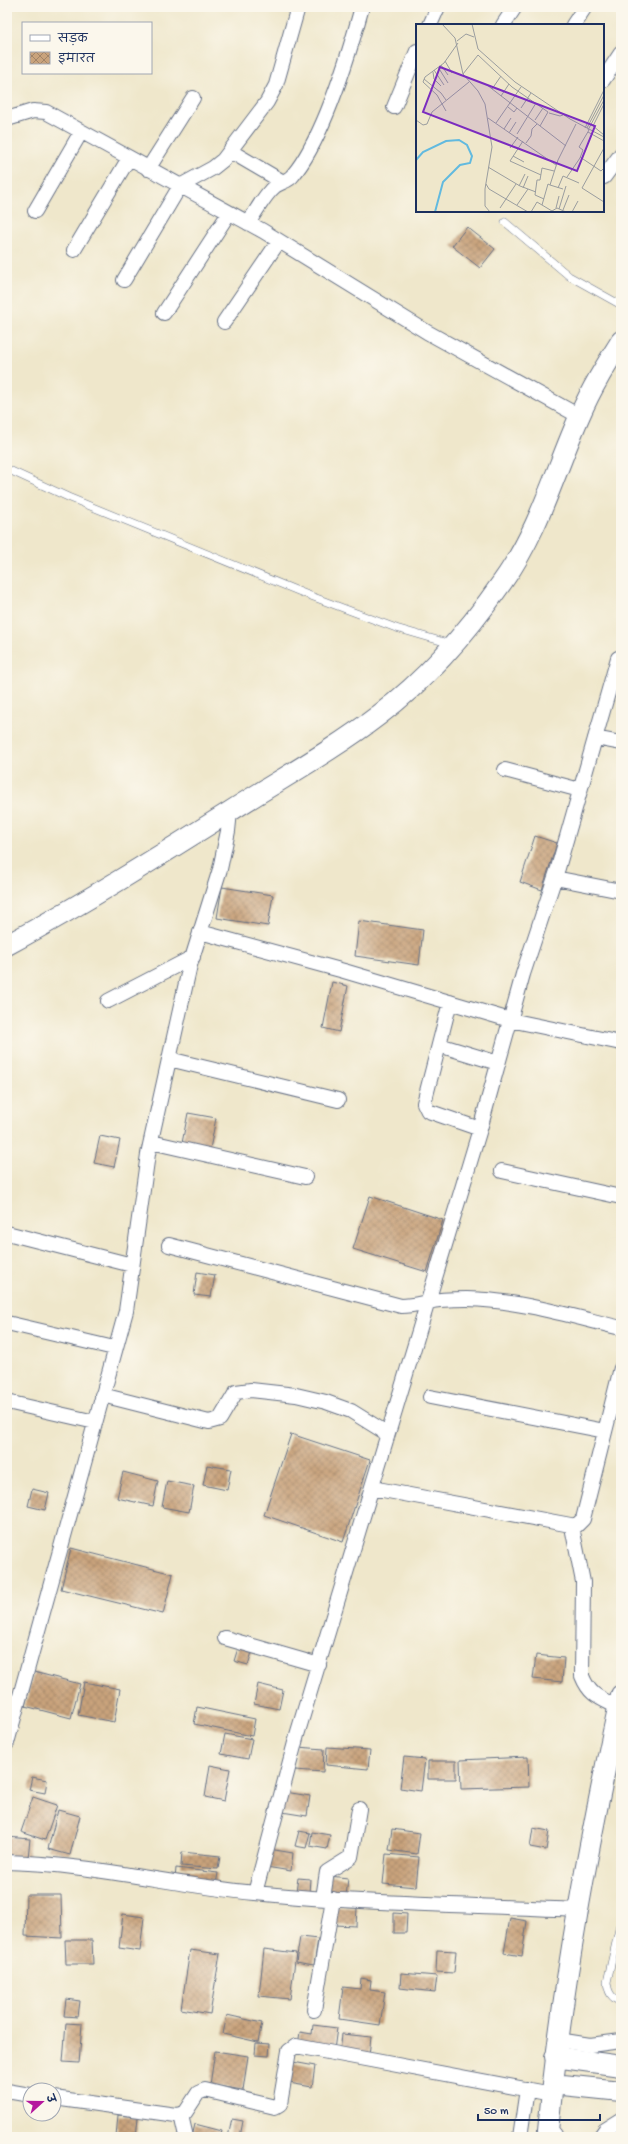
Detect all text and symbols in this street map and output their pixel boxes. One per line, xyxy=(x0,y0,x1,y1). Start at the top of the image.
legend xyxy=(22,22,152,74)
inset map xyxy=(416,24,604,212)
text: सड़क xyxy=(57,33,89,47)
text: इमारत xyxy=(58,52,96,67)
north arrow xyxy=(22,2082,62,2122)
text: उ xyxy=(42,2092,58,2106)
scale bar xyxy=(478,2096,600,2122)
text: 50 m xyxy=(484,2105,509,2119)

